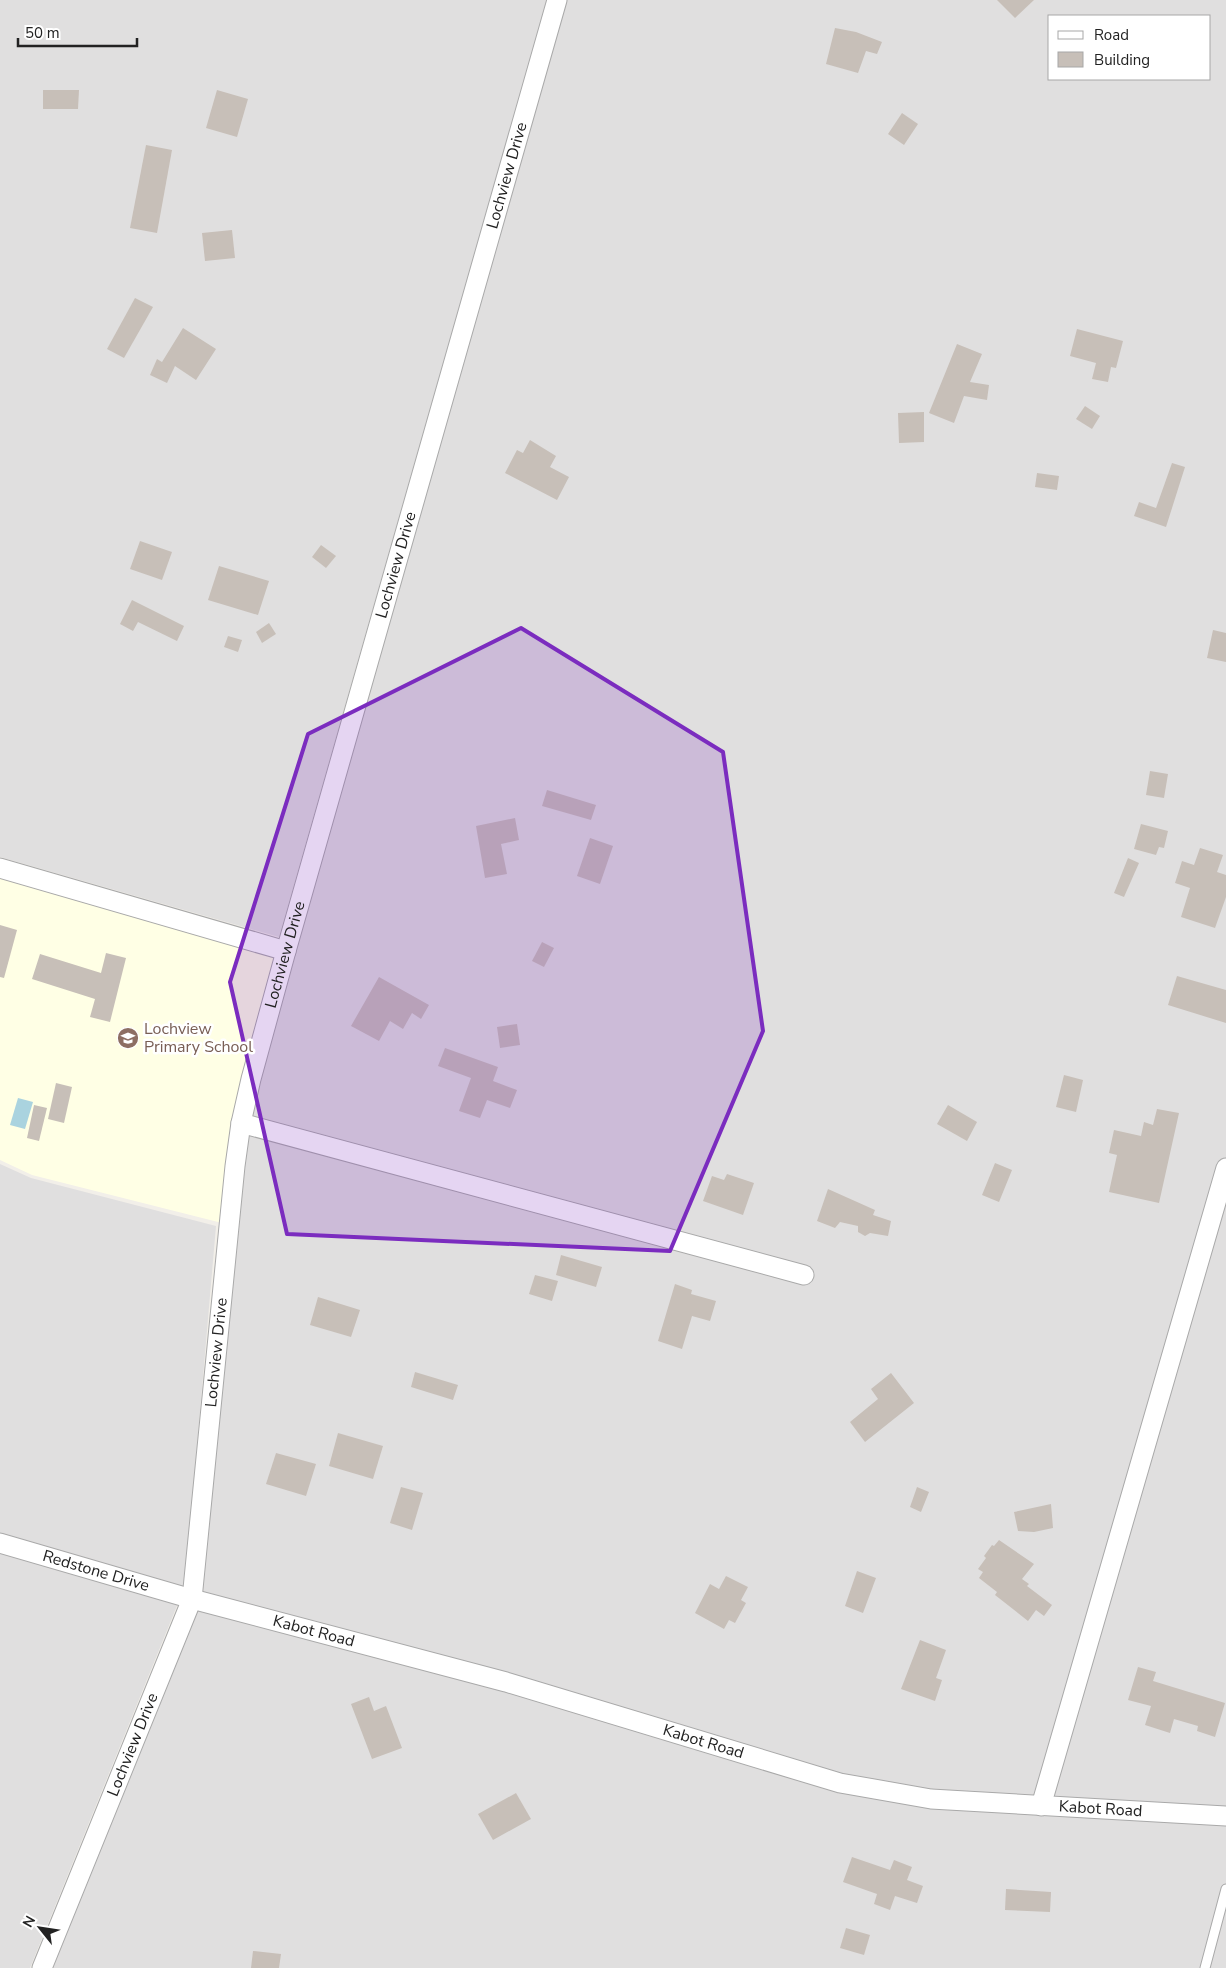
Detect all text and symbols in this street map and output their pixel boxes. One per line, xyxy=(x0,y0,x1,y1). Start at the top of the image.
scale bar xyxy=(18,15,136,47)
legend xyxy=(1048,15,1211,80)
text: 50 m xyxy=(25,23,60,43)
text: Road xyxy=(1094,25,1129,45)
text: Building xyxy=(1094,50,1150,70)
street label: Lochview Drive xyxy=(481,120,533,231)
street label: Lochview Drive xyxy=(370,509,422,621)
street label: Lochview Drive xyxy=(260,899,311,1010)
place label: Lochview Primary School xyxy=(144,1018,253,1058)
school or university icon: Lochview Primary School xyxy=(116,1026,140,1050)
street label: Lochview Drive xyxy=(200,1297,233,1408)
street label: Redstone Drive xyxy=(40,1545,152,1597)
street label: Kabot Road xyxy=(271,1610,357,1653)
street label: Lochview Drive xyxy=(102,1690,164,1800)
street label: Kabot Road xyxy=(660,1719,747,1764)
street label: Kabot Road xyxy=(1058,1795,1143,1822)
north arrow xyxy=(15,1903,65,1953)
text: N xyxy=(18,1912,40,1931)

